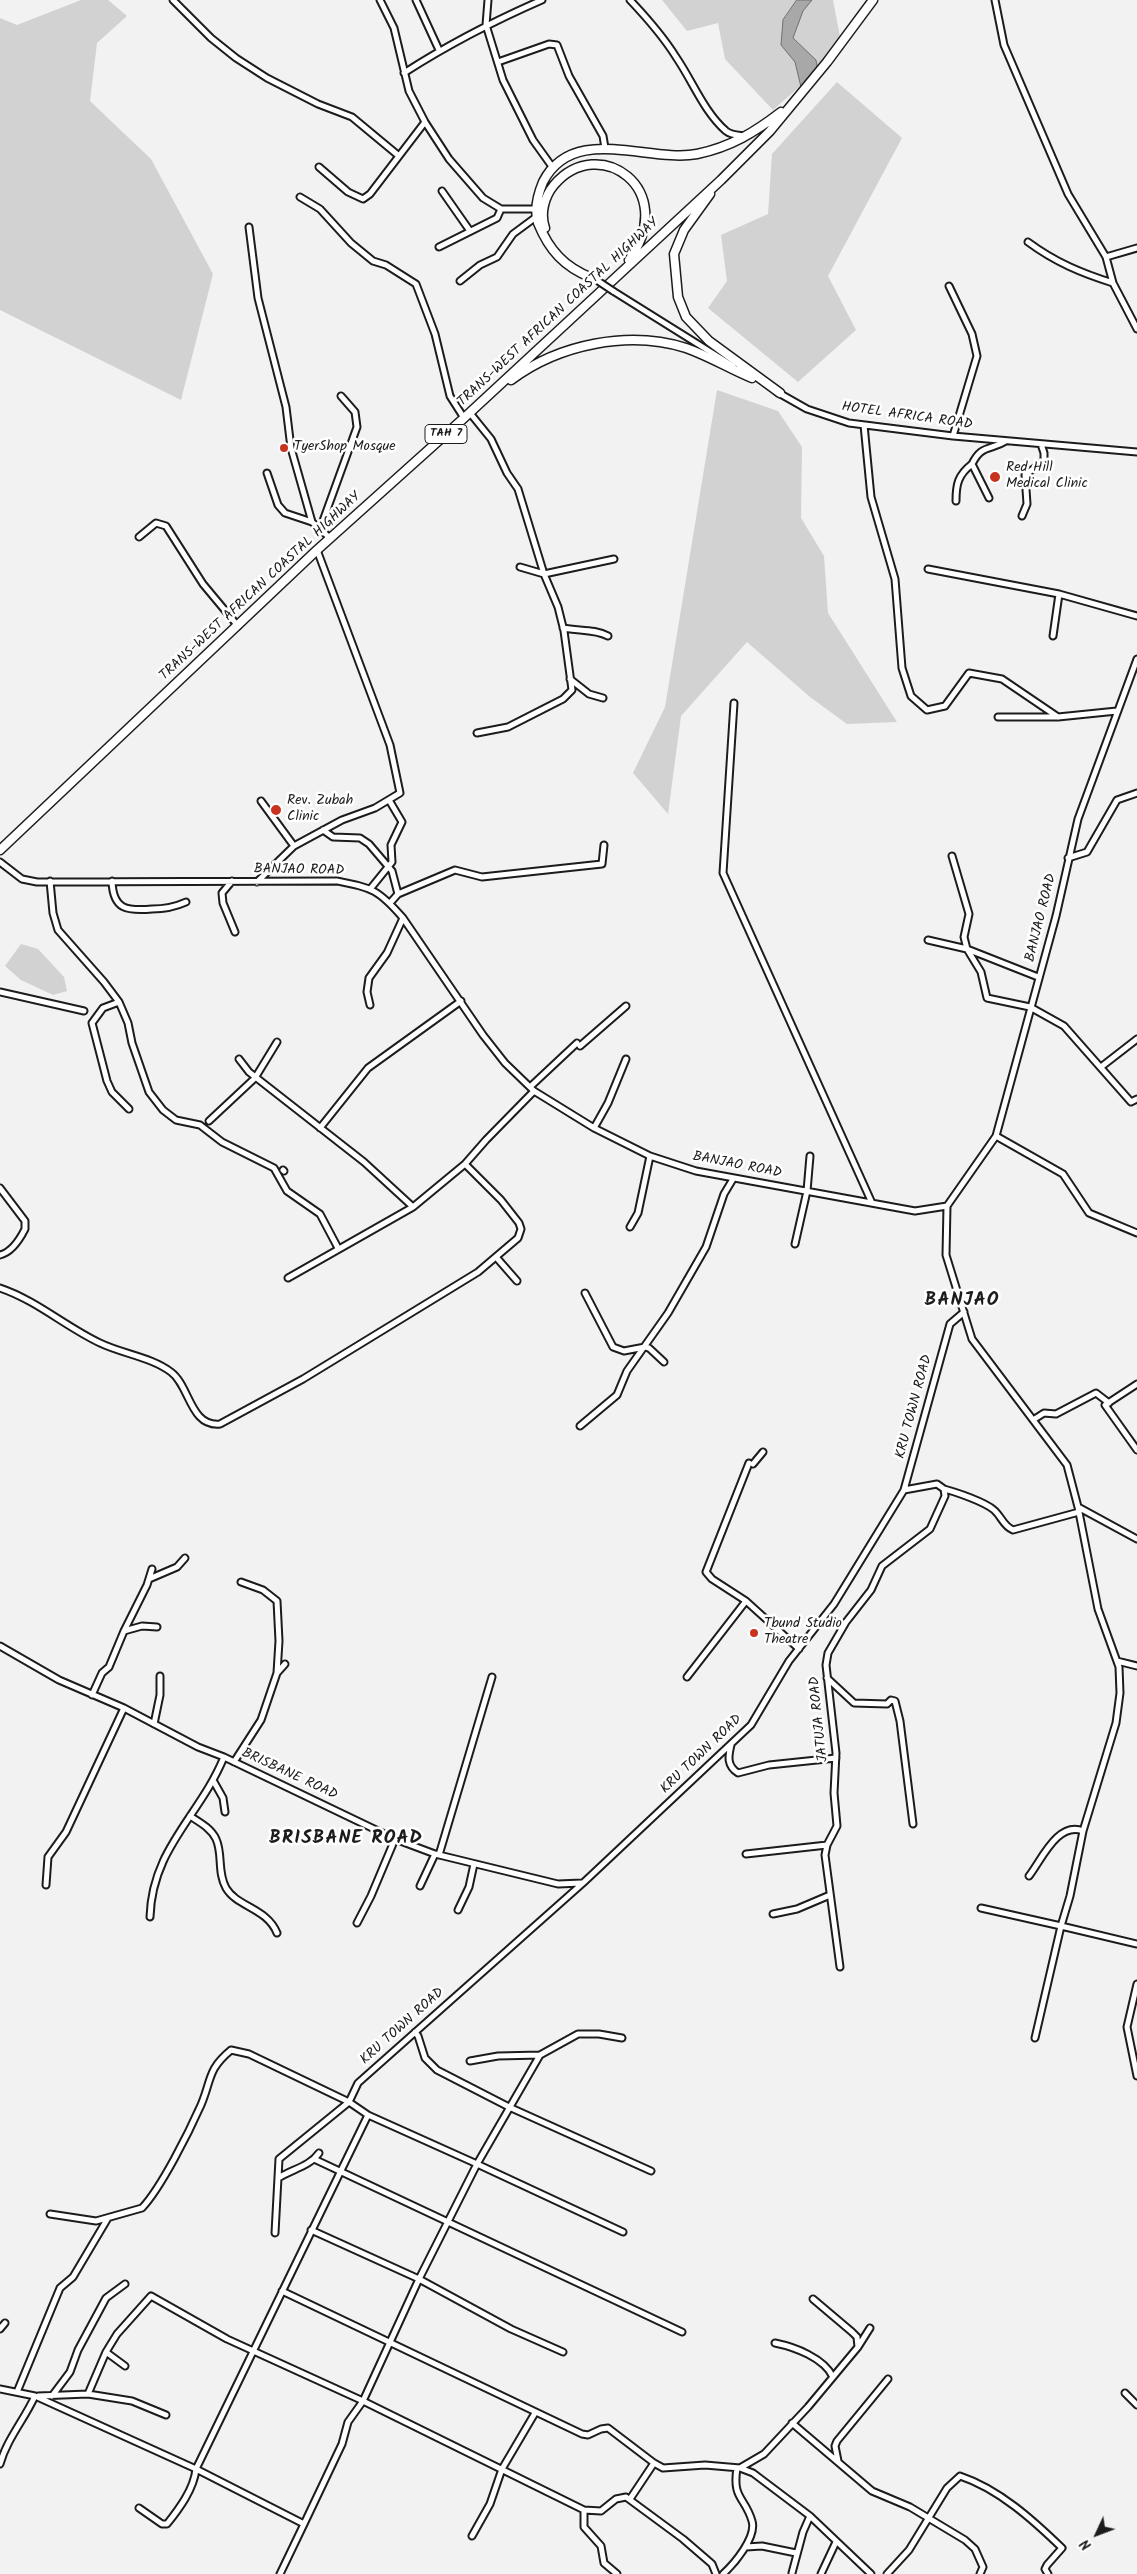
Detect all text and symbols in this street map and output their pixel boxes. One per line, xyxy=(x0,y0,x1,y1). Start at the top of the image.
street label: TRANS-WEST AFRICAN COASTAL HIGHWAY xyxy=(455,215,663,411)
street label: HOTEL AFRICA ROAD xyxy=(840,399,974,435)
road number: TAH 7 xyxy=(425,424,467,444)
place label: TyerShop Mosque xyxy=(294,440,396,456)
marker: TyerShop Mosque xyxy=(278,442,290,454)
place label: Red Hill Medical Clinic xyxy=(1006,461,1088,494)
marker: Red Hill Medical Clinic xyxy=(988,470,1002,484)
street label: TRANS-WEST AFRICAN COASTAL HIGHWAY xyxy=(157,489,365,685)
place label: Rev. Zubah Clinic xyxy=(287,794,353,826)
marker: Rev. Zubah Clinic xyxy=(269,803,283,817)
street label: BANJAO ROAD xyxy=(254,862,344,880)
street label: BANJAO ROAD xyxy=(1023,872,1061,964)
street label: BANJAO ROAD xyxy=(691,1149,783,1183)
district label: BANJAO xyxy=(924,1291,1000,1313)
street label: KRU TOWN ROAD xyxy=(893,1353,937,1461)
place label: Tbund Studio Theatre xyxy=(764,1617,842,1650)
marker: Tbund Studio Theatre xyxy=(748,1627,760,1639)
street label: JATUJA ROAD xyxy=(807,1675,833,1763)
street label: KRU TOWN ROAD xyxy=(658,1712,746,1798)
street label: BRISBANE ROAD xyxy=(238,1745,340,1805)
district label: BRISBANE ROAD xyxy=(267,1829,425,1851)
street label: KRU TOWN ROAD xyxy=(358,1985,448,2069)
north arrow xyxy=(1072,2509,1122,2559)
text: N xyxy=(1075,2533,1097,2555)

